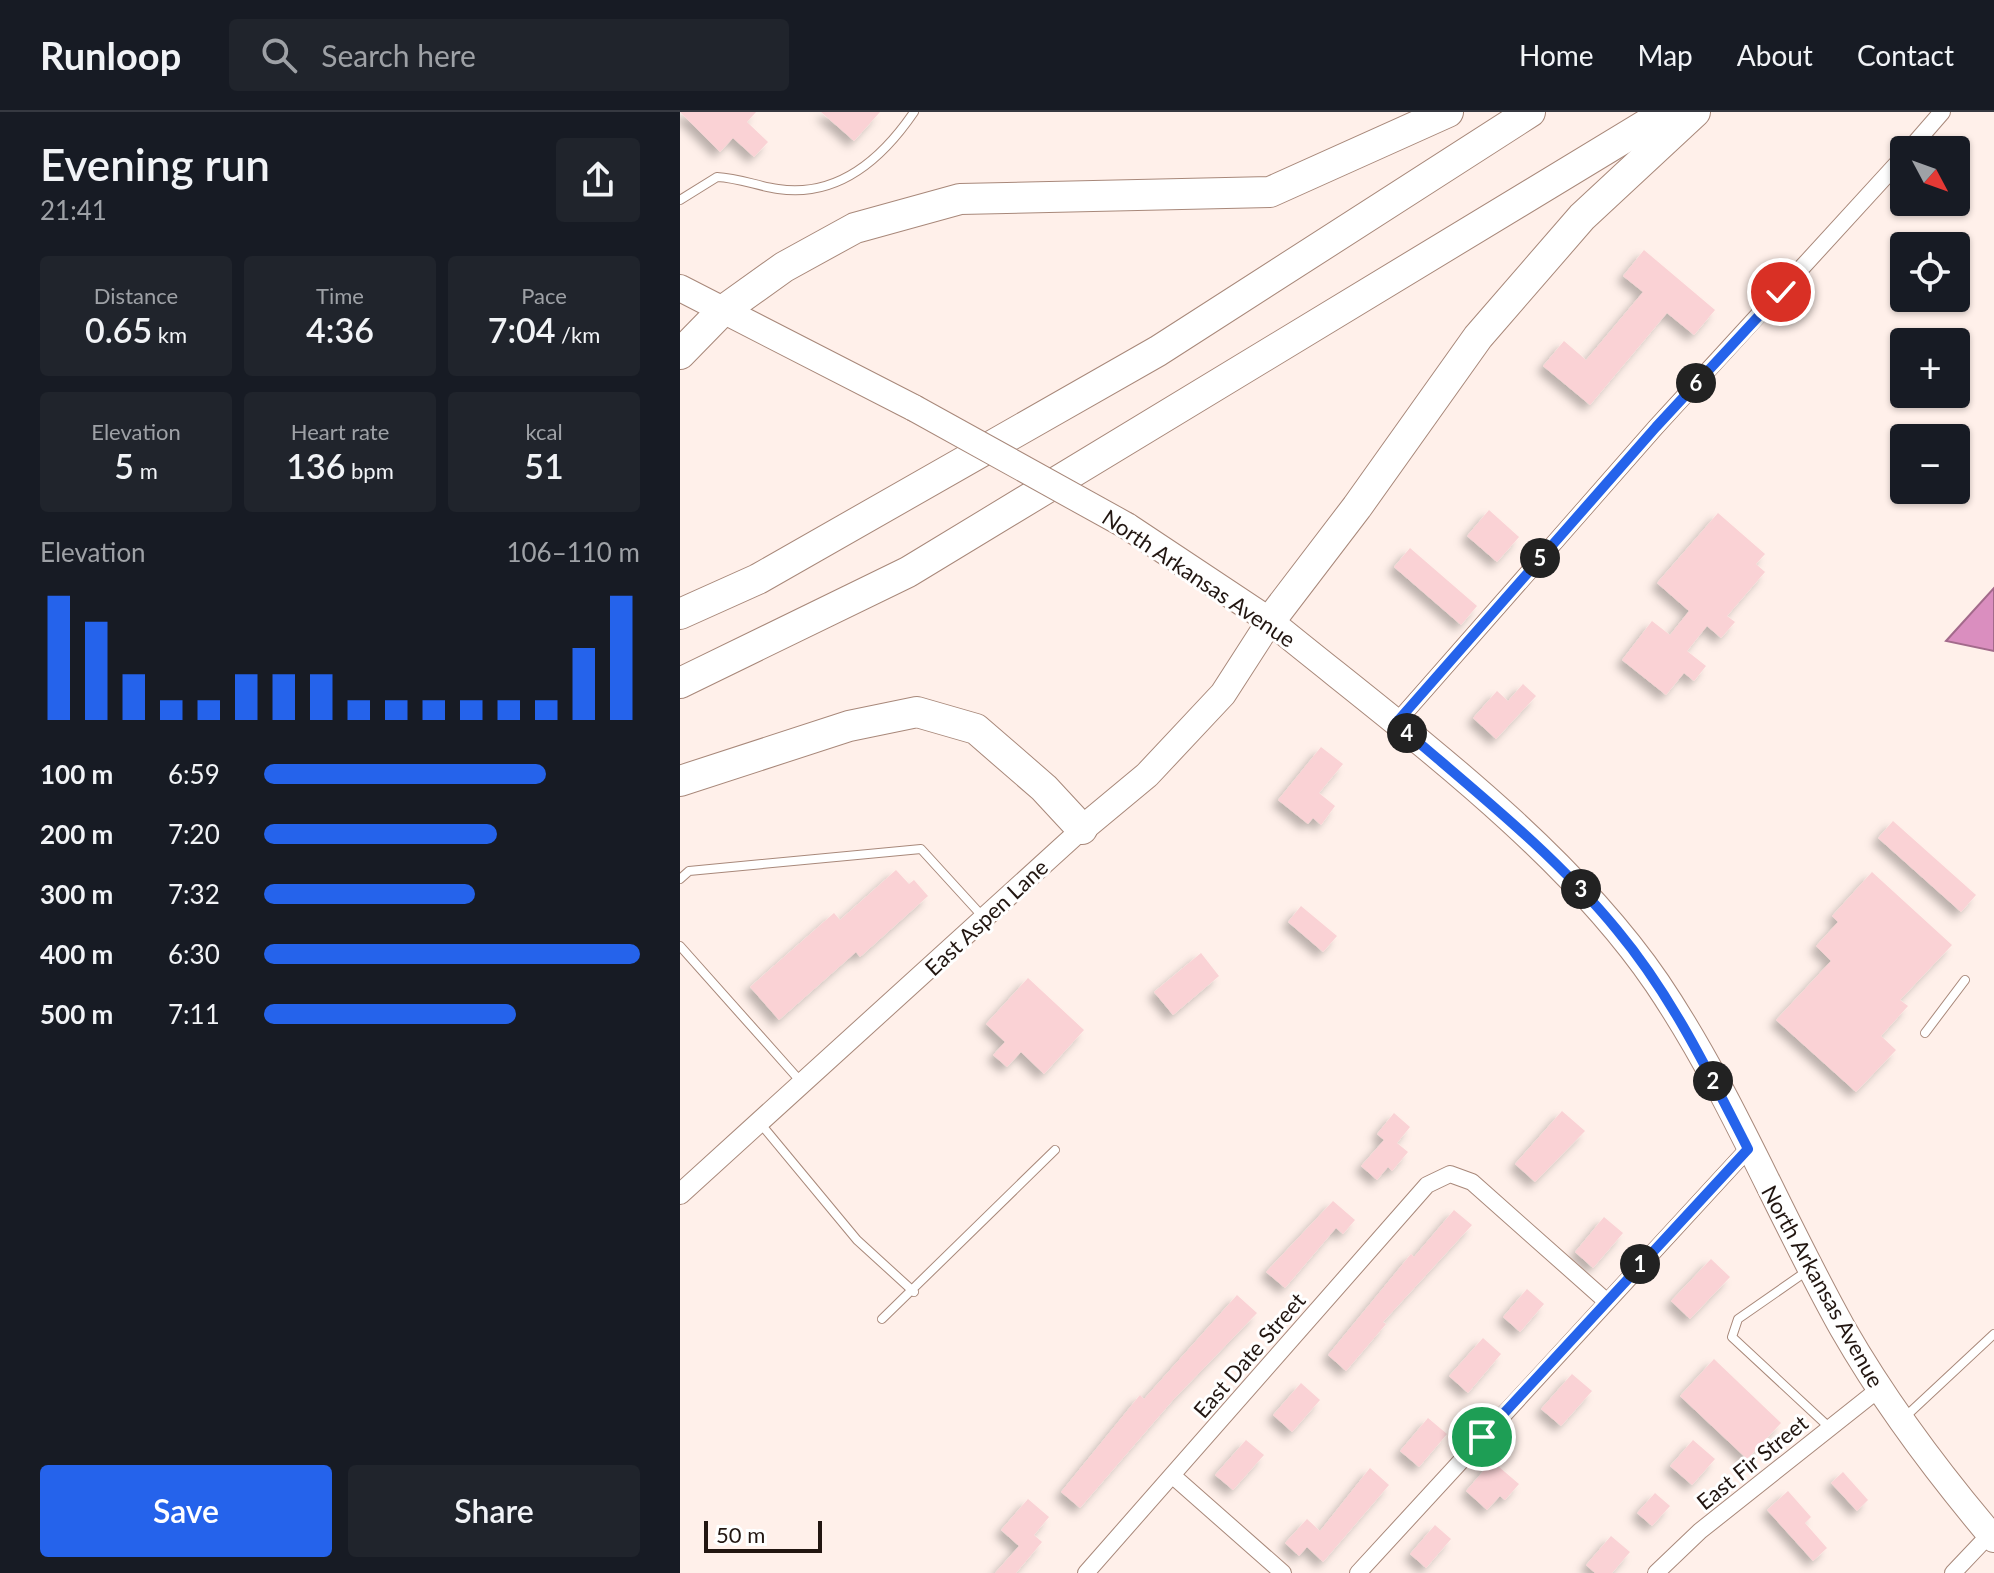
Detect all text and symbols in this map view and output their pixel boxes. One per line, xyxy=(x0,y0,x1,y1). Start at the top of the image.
search box xyxy=(229,19,789,91)
text: Runloop xyxy=(40,32,181,78)
icon: search xyxy=(257,33,301,77)
text: Search here xyxy=(321,37,476,73)
text: Home xyxy=(1519,38,1594,72)
text: Map xyxy=(1638,38,1693,72)
text: About xyxy=(1737,38,1813,72)
text: Contact xyxy=(1857,38,1954,72)
north arrow xyxy=(1890,136,1970,216)
map controls xyxy=(1890,136,1970,504)
text: Evening run xyxy=(40,138,270,190)
button: share xyxy=(556,138,640,222)
text: 21:41 xyxy=(40,194,107,226)
button: locate xyxy=(1890,232,1970,312)
pin xyxy=(1747,258,1815,326)
icon: check xyxy=(1759,270,1803,314)
text: Distance xyxy=(94,282,178,309)
text: Time xyxy=(316,282,364,309)
text: Pace xyxy=(521,282,567,309)
text: 0.65 xyxy=(85,309,152,350)
text: 4:36 xyxy=(306,309,374,350)
text: 7:04 xyxy=(488,309,555,350)
text: km xyxy=(152,321,187,348)
text: /km xyxy=(555,321,600,348)
button: + xyxy=(1890,328,1970,408)
pin: 6 xyxy=(1676,363,1716,403)
text: 6 xyxy=(1690,369,1702,396)
text: Elevation xyxy=(91,418,181,445)
text: Heart rate xyxy=(291,418,389,445)
text: kcal xyxy=(525,418,563,445)
button: − xyxy=(1890,424,1970,504)
text: 5 xyxy=(114,445,134,486)
text: 136 xyxy=(286,445,345,486)
text: 51 xyxy=(524,445,564,486)
text: m xyxy=(134,457,158,484)
text: bpm xyxy=(345,457,394,484)
street label: North Arkansas Avenue xyxy=(1097,503,1301,653)
text: Elevation xyxy=(40,536,146,568)
text: 106–110 m xyxy=(506,536,640,568)
pin: 5 xyxy=(1520,538,1560,578)
text: 5 xyxy=(1534,544,1546,571)
pin: 4 xyxy=(1387,713,1427,753)
text: 4 xyxy=(1401,719,1413,746)
text: 100 m xyxy=(40,758,113,790)
text: 6:59 xyxy=(168,758,220,790)
text: 200 m xyxy=(40,818,113,850)
text: 7:20 xyxy=(168,818,220,850)
street label: East Aspen Lane xyxy=(919,853,1053,981)
pin: 3 xyxy=(1561,869,1601,909)
text: 3 xyxy=(1575,875,1587,902)
text: 300 m xyxy=(40,878,113,910)
text: 7:32 xyxy=(168,878,220,910)
text: 400 m xyxy=(40,938,113,970)
text: 6:30 xyxy=(168,938,220,970)
text: 500 m xyxy=(40,998,113,1030)
text: 7:11 xyxy=(168,998,220,1030)
pin: 2 xyxy=(1693,1061,1733,1101)
text: 2 xyxy=(1707,1067,1719,1094)
street label: North Arkansas Avenue xyxy=(1756,1180,1890,1392)
pin: 1 xyxy=(1620,1244,1660,1284)
text: 1 xyxy=(1634,1250,1646,1277)
street label: East Date Street xyxy=(1187,1287,1311,1423)
pin xyxy=(1448,1403,1516,1471)
street label: East Fir Street xyxy=(1691,1409,1813,1515)
icon: arrive xyxy=(1460,1415,1504,1459)
button: Save xyxy=(40,1465,332,1557)
button: Share xyxy=(348,1465,640,1557)
scale bar xyxy=(704,1517,822,1553)
text: 50 m xyxy=(716,1521,765,1548)

